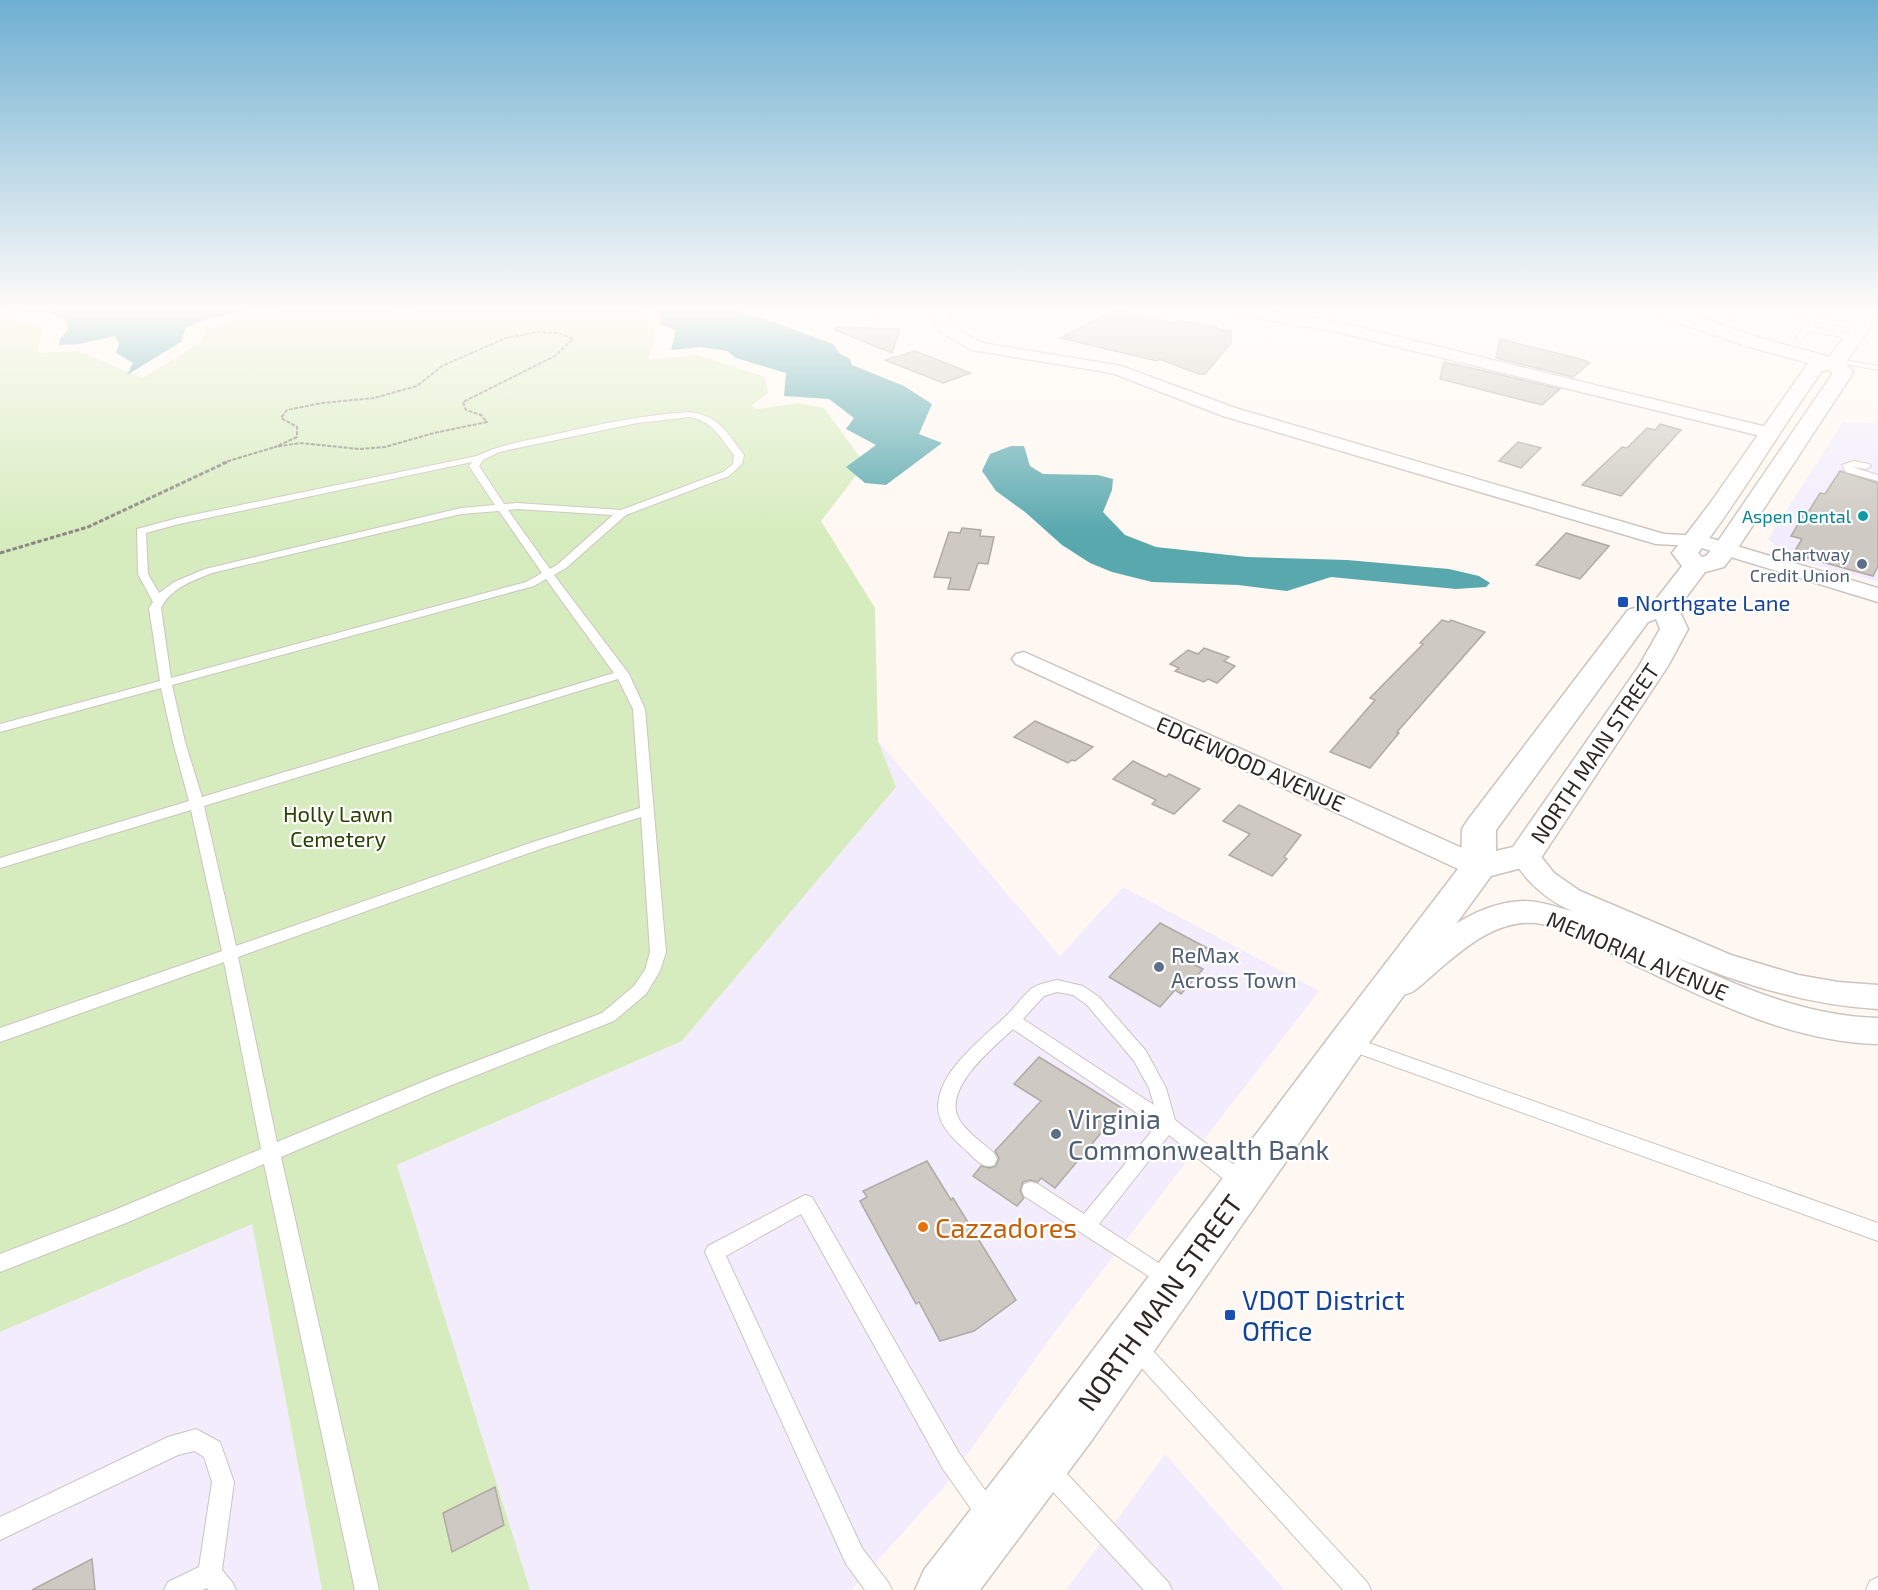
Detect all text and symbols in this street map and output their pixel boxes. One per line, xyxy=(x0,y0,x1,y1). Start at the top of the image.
place label: Aspen Dental xyxy=(1742,505,1852,527)
marker: Aspen Dental xyxy=(1856,509,1870,523)
place label: Chartway Credit Union xyxy=(1750,543,1850,586)
marker: Chartway Credit Union xyxy=(1855,557,1869,571)
place label: Northgate Lane xyxy=(1635,589,1790,615)
marker: Northgate Lane xyxy=(1616,595,1630,609)
street label: NORTH MAIN STREET xyxy=(1524,658,1664,848)
street label: EDGEWOOD AVENUE xyxy=(1153,710,1349,816)
park label: Holly Lawn Cemetery xyxy=(283,800,393,851)
street label: MEMORIAL AVENUE xyxy=(1543,905,1733,1005)
place label: ReMax Across Town xyxy=(1171,941,1297,992)
marker: ReMax Across Town xyxy=(1152,960,1166,974)
place label: Virginia Commonwealth Bank xyxy=(1068,1102,1330,1165)
marker: Virginia Commonwealth Bank xyxy=(1049,1127,1063,1141)
street label: NORTH MAIN STREET xyxy=(1070,1187,1248,1416)
place label: Cazzadores xyxy=(935,1211,1077,1243)
marker: Cazzadores xyxy=(916,1220,930,1234)
place label: VDOT District Office xyxy=(1242,1283,1405,1346)
marker: VDOT District Office xyxy=(1223,1308,1237,1322)

